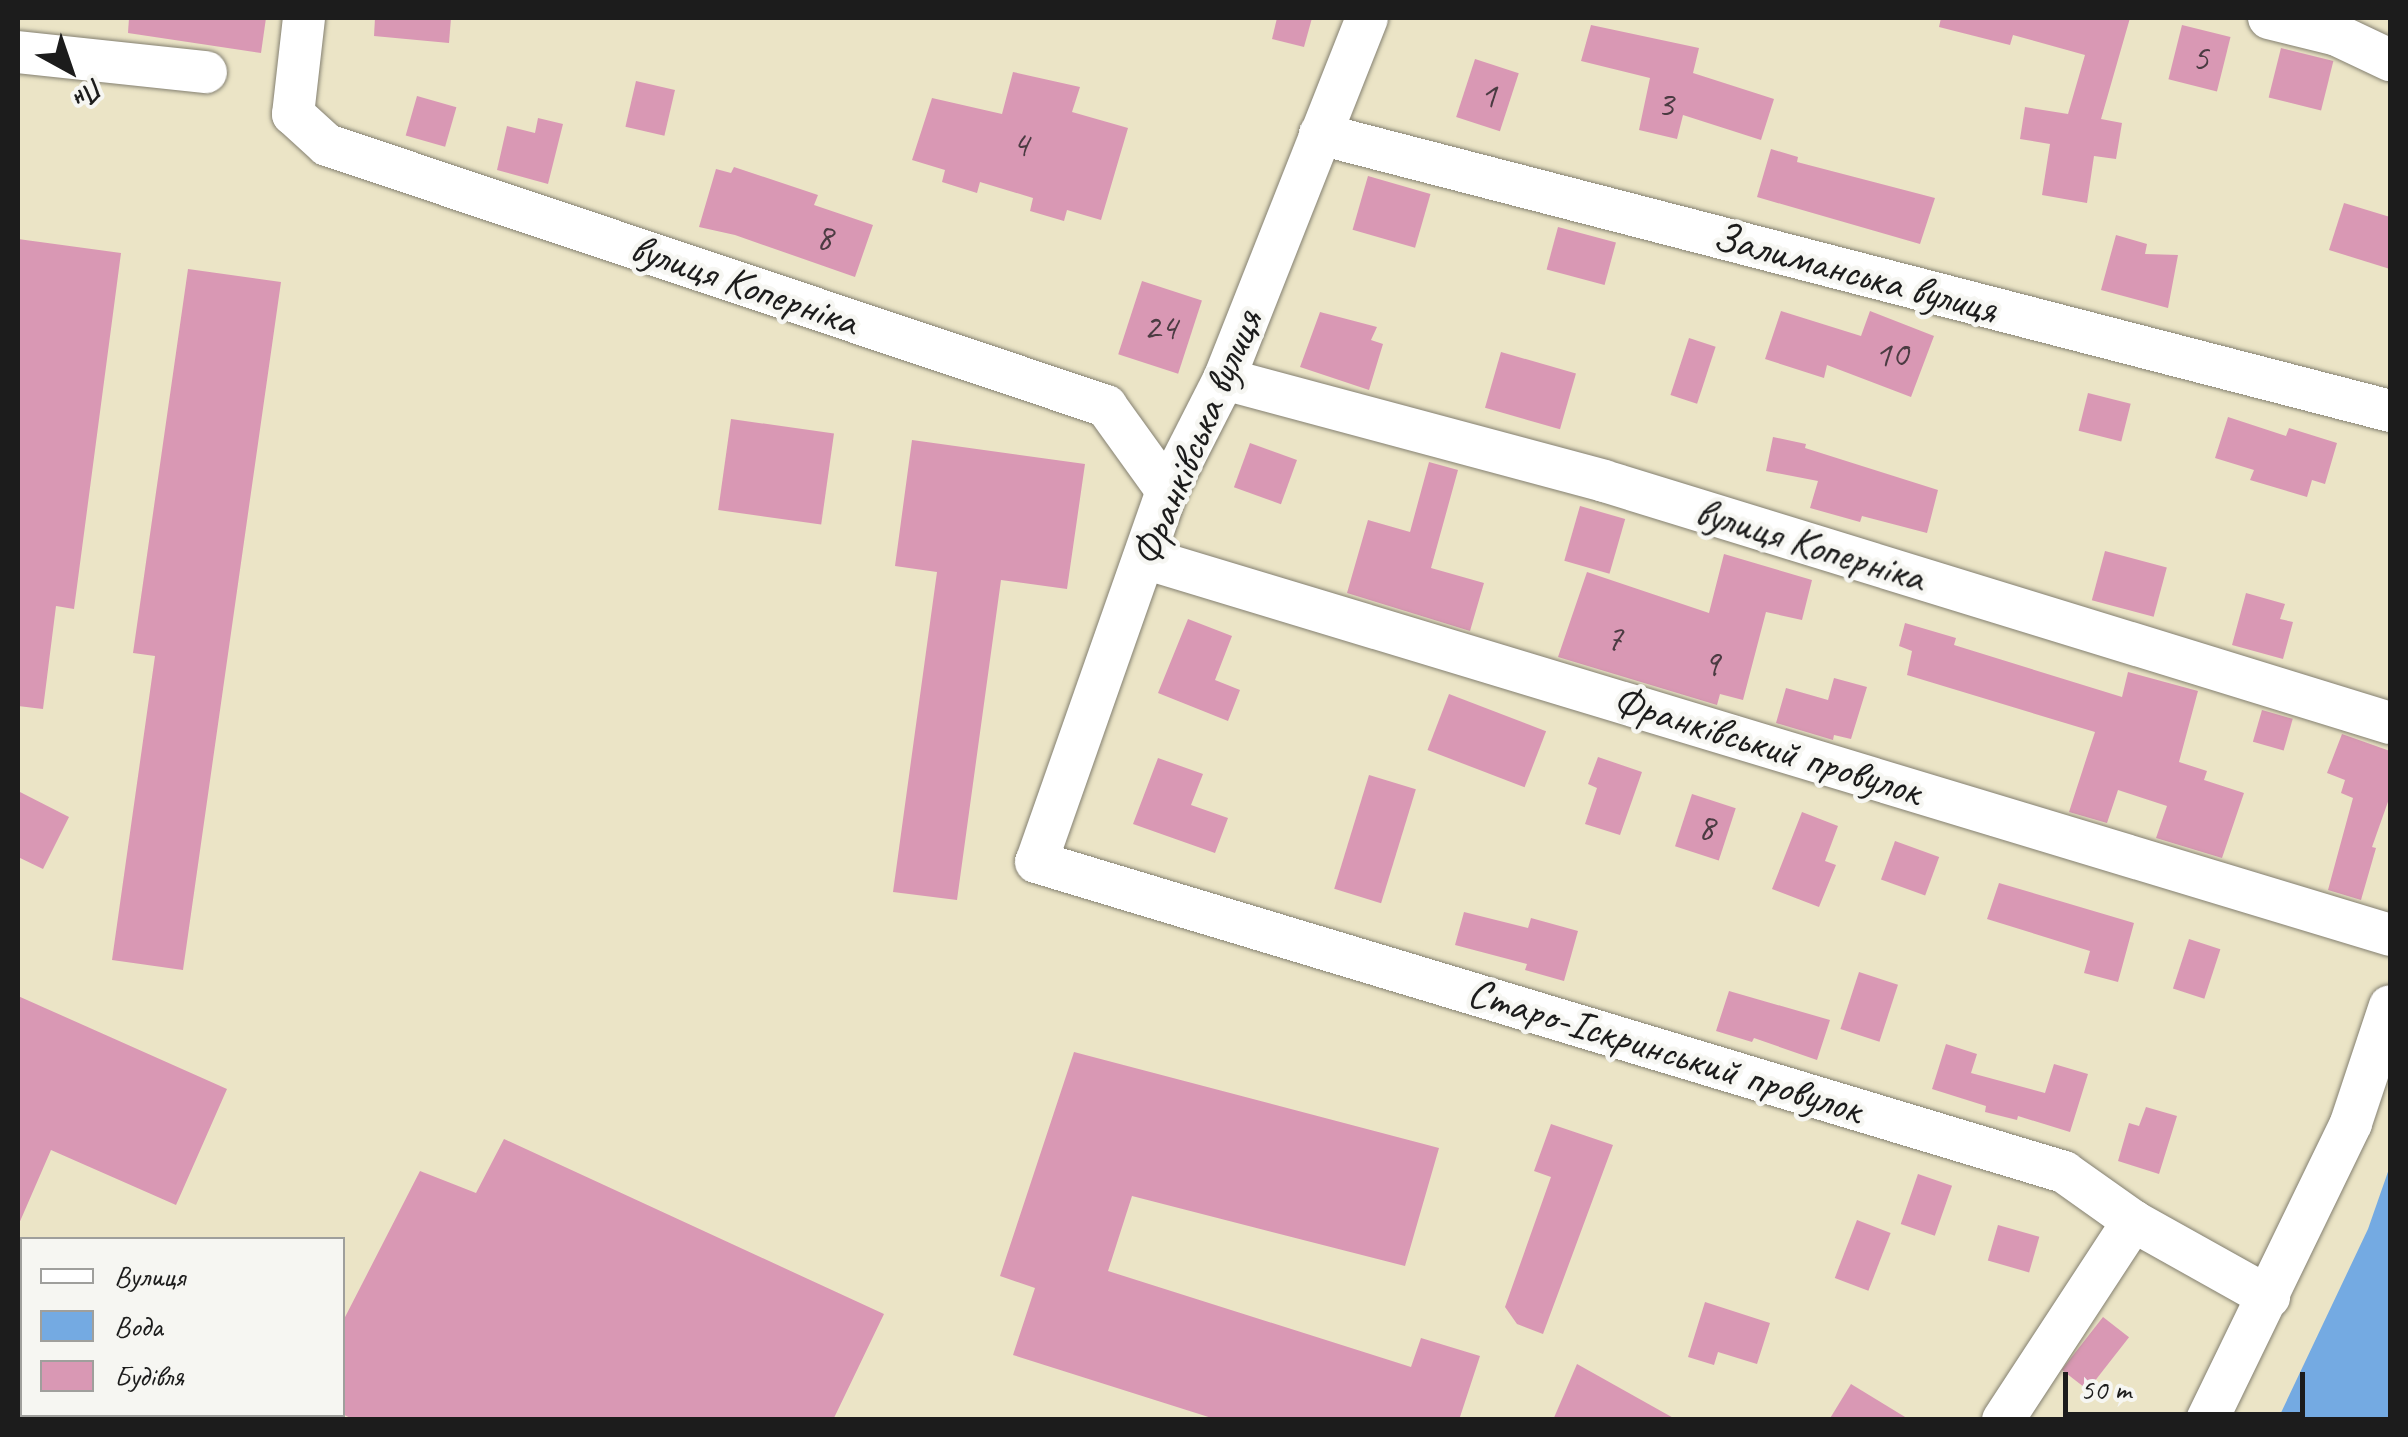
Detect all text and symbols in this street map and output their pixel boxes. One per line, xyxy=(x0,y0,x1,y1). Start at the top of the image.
north arrow xyxy=(20,20,120,120)
house number: 5 xyxy=(2191,35,2209,81)
text: Пн xyxy=(67,71,112,116)
house number: 1 xyxy=(1479,72,1497,118)
house number: 3 xyxy=(1656,81,1674,127)
house number: 4 xyxy=(1011,121,1029,167)
street label: Залиманська вулиця xyxy=(1706,211,2004,335)
house number: 8 xyxy=(815,214,833,260)
street label: вулиця Коперніка xyxy=(624,223,864,347)
street label: Франківська вулиця xyxy=(1120,302,1274,574)
house number: 24 xyxy=(1143,304,1177,350)
house number: 10 xyxy=(1874,331,1908,377)
street label: вулиця Коперніка xyxy=(1690,486,1930,604)
house number: 7 xyxy=(1605,615,1623,661)
house number: 9 xyxy=(1702,640,1720,686)
street label: Франківський провулок xyxy=(1607,675,1927,817)
house number: 8 xyxy=(1697,804,1715,850)
street label: Старо-Іскринський провулок xyxy=(1462,967,1868,1135)
legend xyxy=(20,1237,345,1417)
text: Вулиця xyxy=(114,1257,185,1295)
text: Вода xyxy=(114,1307,163,1345)
scale bar xyxy=(2068,1352,2310,1414)
text: Будівля xyxy=(114,1357,184,1395)
text: 50 m xyxy=(2080,1370,2131,1408)

